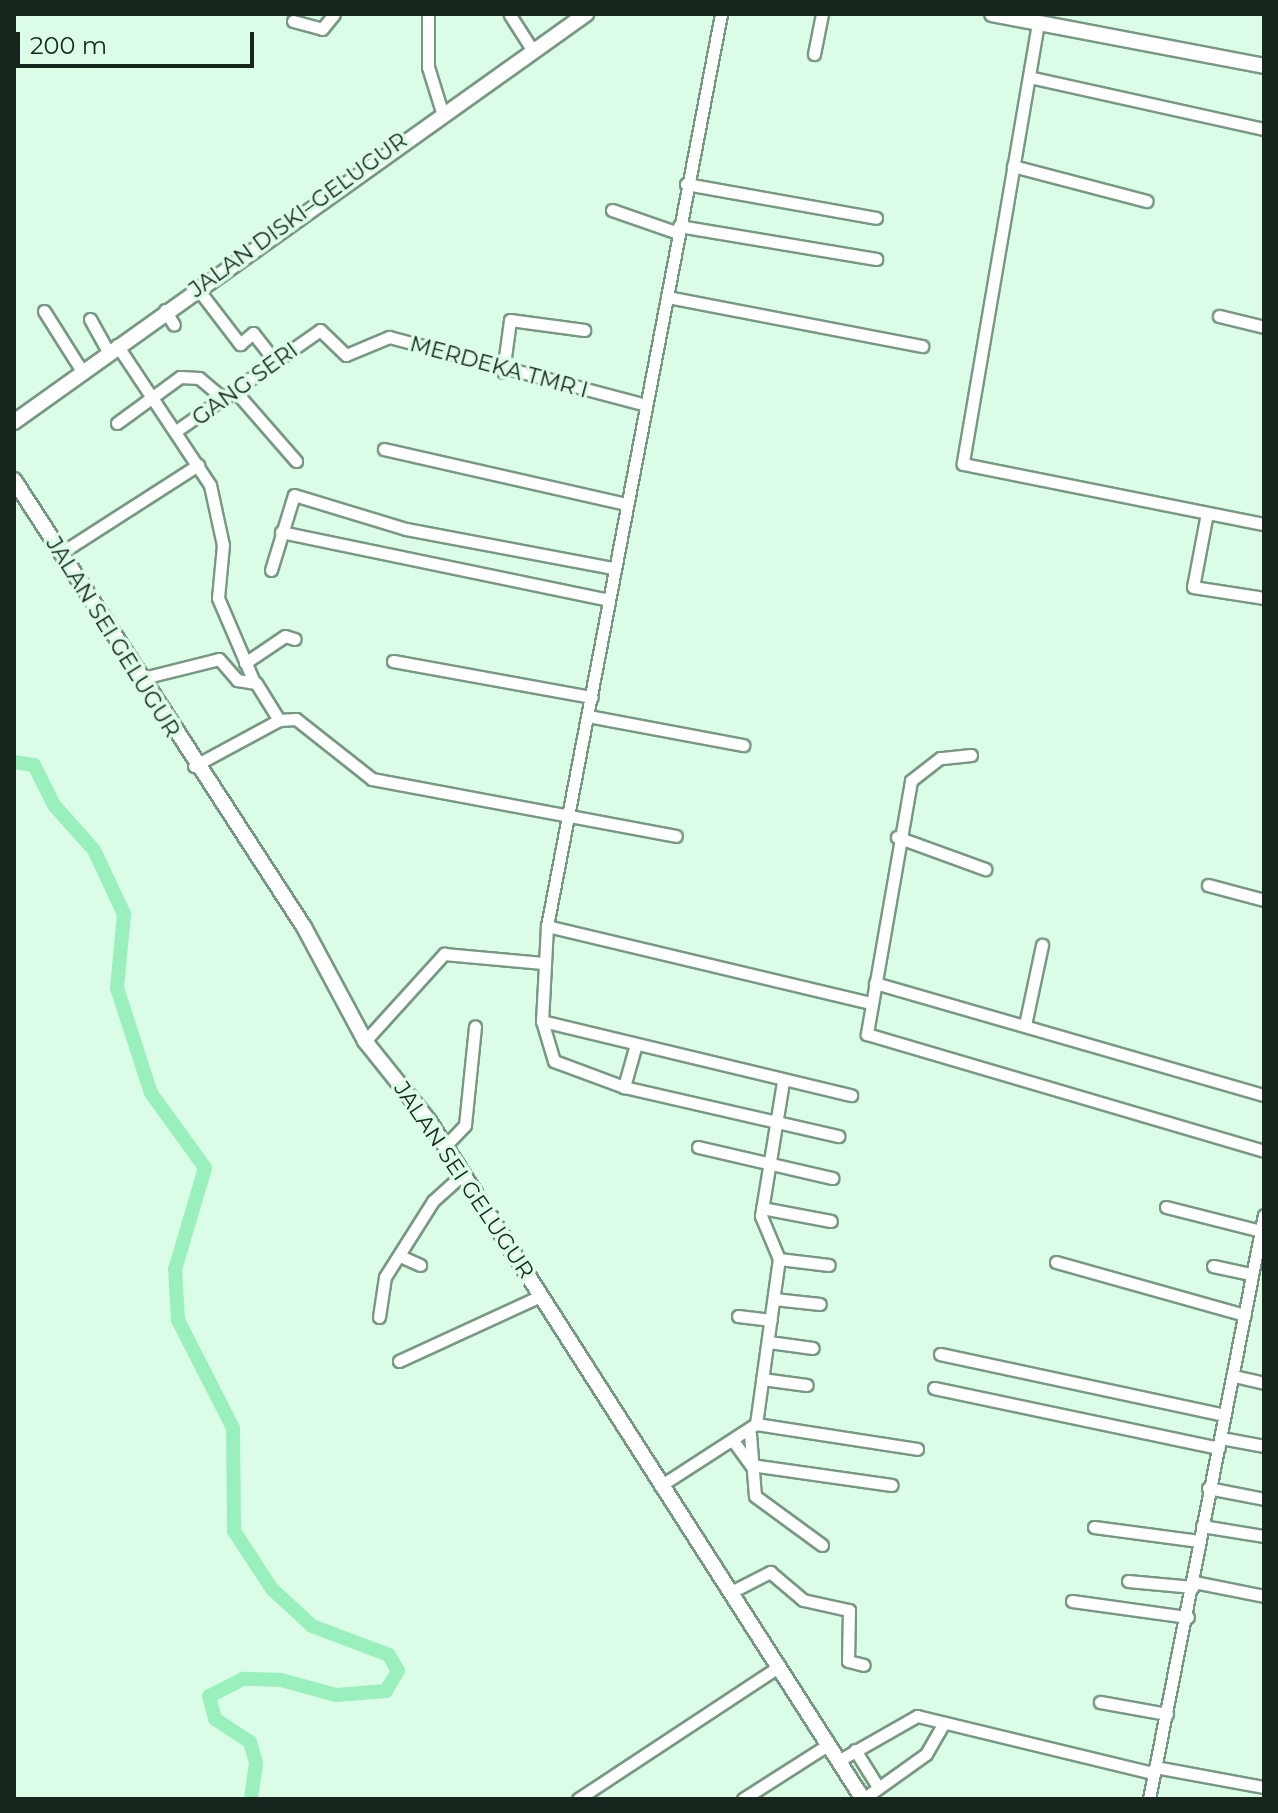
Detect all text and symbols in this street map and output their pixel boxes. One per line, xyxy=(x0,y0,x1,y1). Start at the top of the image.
scale bar xyxy=(20,16,258,66)
text: 200 m xyxy=(30,31,107,60)
street label: JALAN DISKI–GELUGUR xyxy=(184,127,412,303)
street label: MERDEKA TMR I xyxy=(407,331,591,403)
street label: GANG SERI xyxy=(187,337,303,431)
street label: JALAN SEI GELUGUR xyxy=(40,532,186,742)
street label: JALAN SEI GELUGUR xyxy=(388,1077,540,1283)

